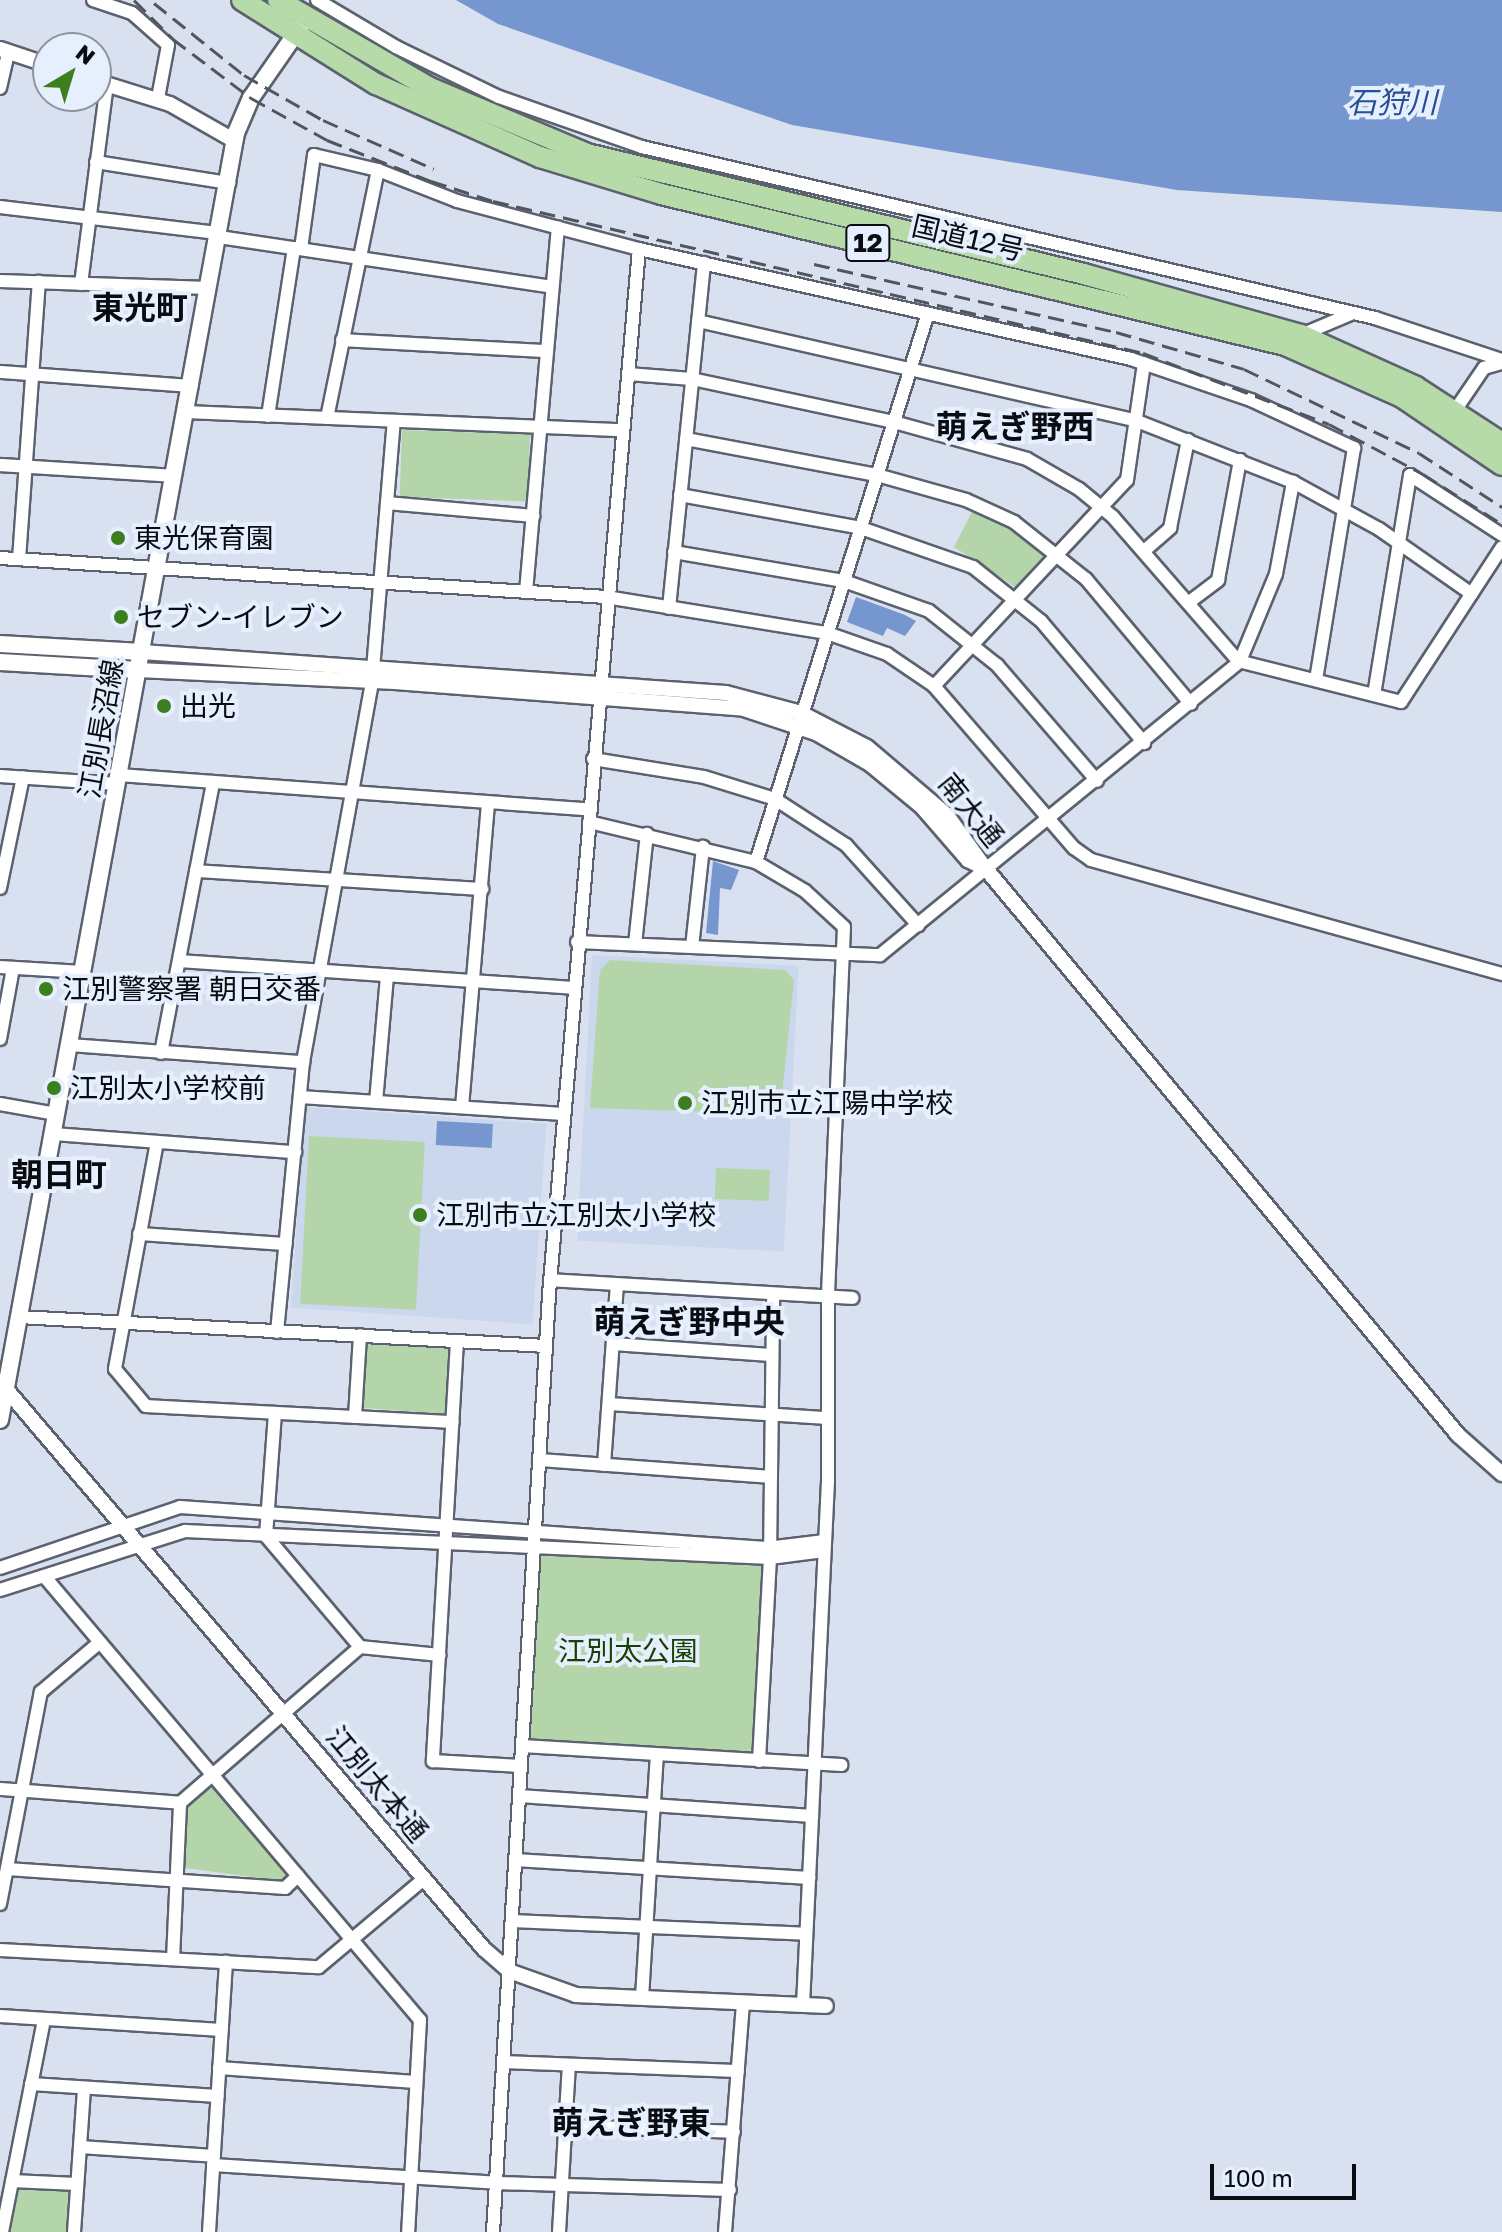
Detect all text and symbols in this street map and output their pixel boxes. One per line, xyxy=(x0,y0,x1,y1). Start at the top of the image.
north arrow xyxy=(32,32,112,112)
text: N xyxy=(71,38,101,70)
water label: 石狩川 xyxy=(1347,84,1437,120)
street label: 国道12号 xyxy=(909,209,1027,267)
road number: 12 xyxy=(844,221,892,265)
district label: 東光町 xyxy=(92,288,188,326)
district label: 萌えぎ野西 xyxy=(935,407,1095,445)
place label: 東光保育園 xyxy=(134,521,274,555)
marker: 東光保育園 xyxy=(109,529,127,547)
place label: セブン-イレブン xyxy=(137,600,344,634)
marker: セブン-イレブン xyxy=(112,608,130,626)
street label: 江別長沼線 xyxy=(72,657,130,801)
place label: 出光 xyxy=(180,689,236,723)
marker: 出光 xyxy=(155,697,173,715)
street label: 南大通 xyxy=(932,767,1010,853)
place label: 江別警察署 朝日交番 xyxy=(62,972,321,1006)
marker: 江別警察署 朝日交番 xyxy=(37,980,55,998)
place label: 江別太小学校前 xyxy=(70,1071,266,1105)
marker: 江別太小学校前 xyxy=(45,1079,63,1097)
place label: 江別市立江陽中学校 xyxy=(701,1086,953,1120)
marker: 江別市立江陽中学校 xyxy=(676,1094,694,1112)
district label: 朝日町 xyxy=(11,1155,107,1193)
place label: 江別市立江別太小学校 xyxy=(436,1198,716,1232)
marker: 江別市立江別太小学校 xyxy=(411,1206,429,1224)
district label: 萌えぎ野中央 xyxy=(593,1302,785,1340)
park label: 江別太公園 xyxy=(558,1634,698,1668)
street label: 江別太本通 xyxy=(319,1720,435,1848)
district label: 萌えぎ野東 xyxy=(551,2103,711,2141)
scale bar xyxy=(1214,2148,1360,2198)
text: 100 m xyxy=(1224,2163,1293,2192)

